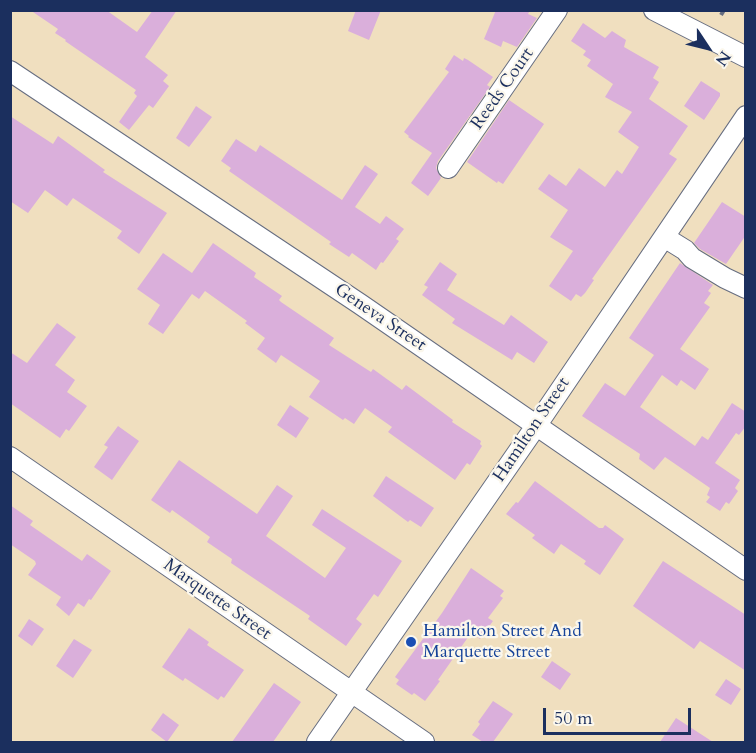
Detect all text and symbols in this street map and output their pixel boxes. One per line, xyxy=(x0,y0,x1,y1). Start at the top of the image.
north arrow xyxy=(678,18,738,78)
street label: Reeds Court xyxy=(467,44,539,134)
text: N xyxy=(710,46,736,70)
street label: Geneva Street xyxy=(330,279,430,357)
street label: Hamilton Street xyxy=(489,374,575,486)
street label: Marquette Street xyxy=(159,555,275,645)
place label: Hamilton Street And Marquette Street xyxy=(423,621,582,664)
marker: Hamilton Street And Marquette Street xyxy=(404,635,418,649)
scale bar xyxy=(546,696,694,734)
text: 50 m xyxy=(554,706,593,731)

